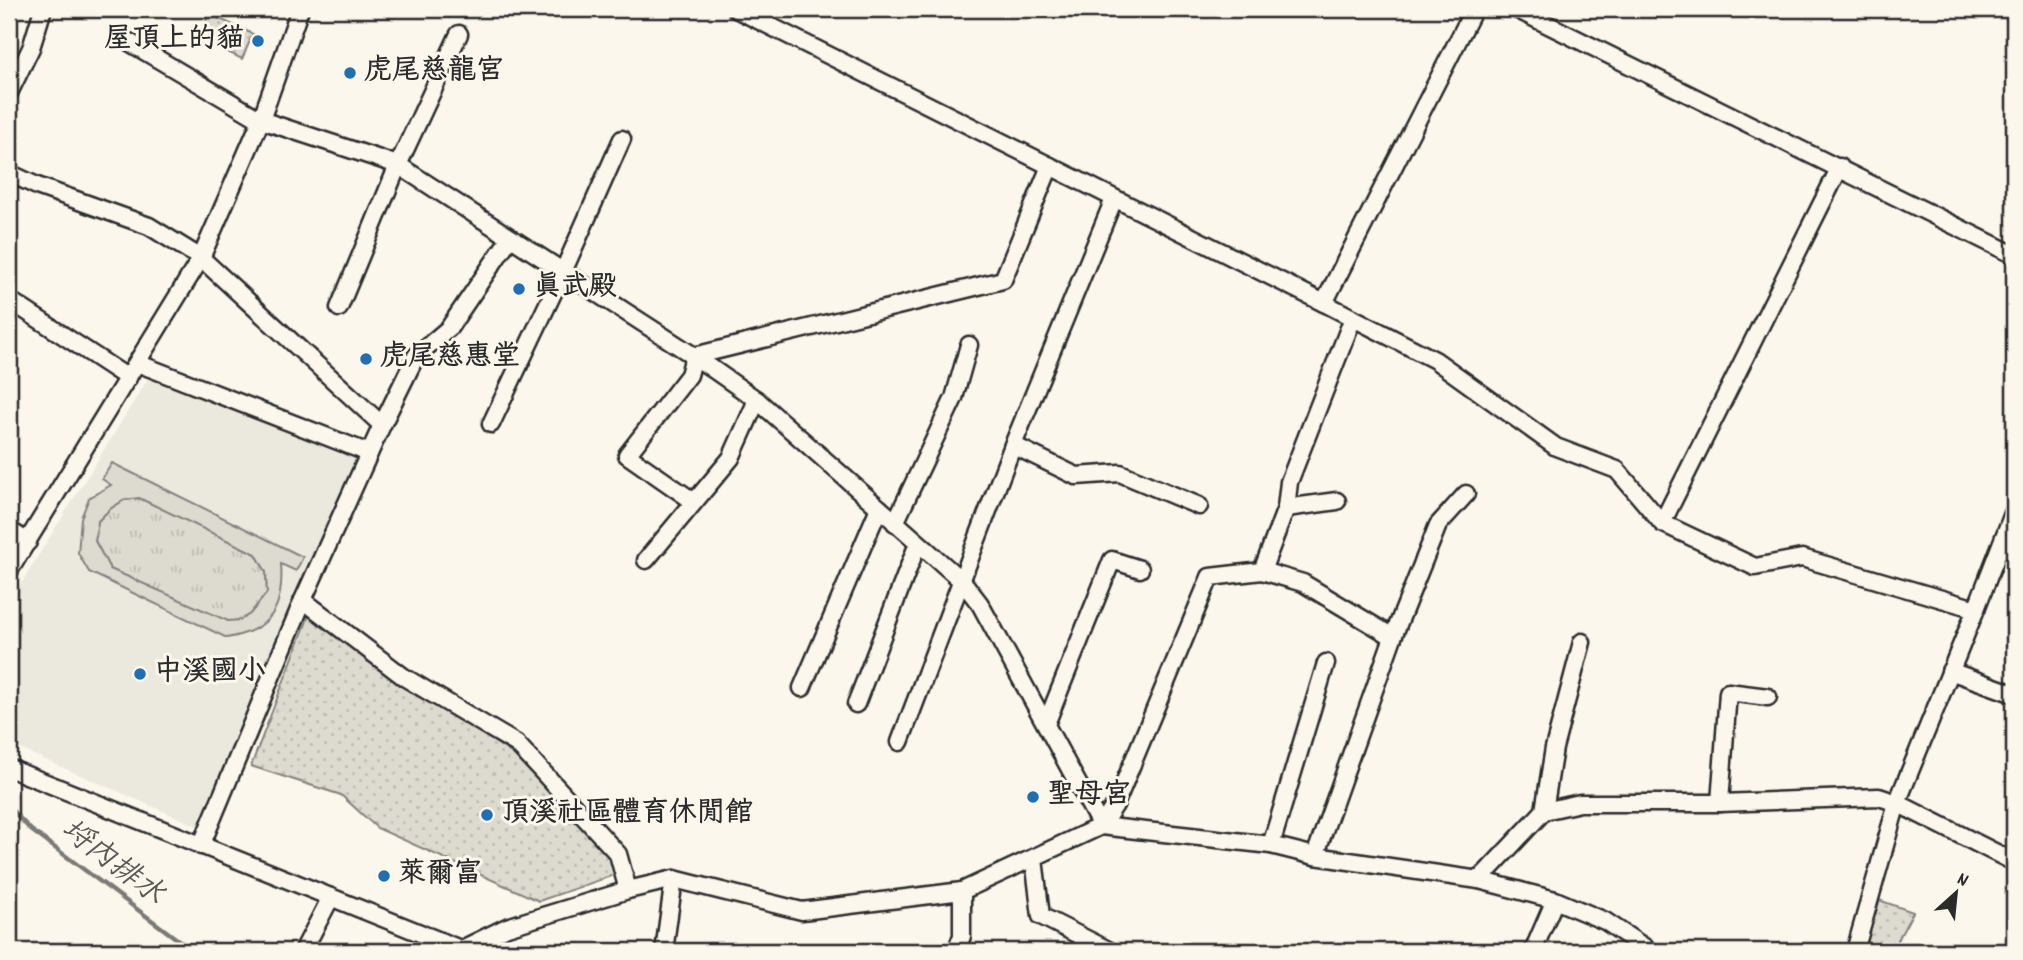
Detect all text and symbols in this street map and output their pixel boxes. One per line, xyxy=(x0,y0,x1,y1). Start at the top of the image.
place label: 屋頂上的貓 xyxy=(104,21,244,61)
marker: 屋頂上的貓 xyxy=(250,33,266,49)
place label: 虎尾慈龍宮 xyxy=(364,53,504,93)
marker: 虎尾慈龍宮 xyxy=(342,65,358,81)
place label: 真武殿 xyxy=(533,269,617,309)
marker: 真武殿 xyxy=(511,281,527,297)
place label: 虎尾慈惠堂 xyxy=(380,339,520,379)
marker: 虎尾慈惠堂 xyxy=(358,351,374,367)
place label: 中溪國小 xyxy=(154,654,266,694)
marker: 中溪國小 xyxy=(132,666,148,682)
place label: 聖母宮 xyxy=(1047,777,1131,817)
marker: 聖母宮 xyxy=(1025,789,1041,805)
place label: 頂溪社區體育休閒館 xyxy=(501,795,753,835)
marker: 頂溪社區體育休閒館 xyxy=(479,807,495,823)
water label: 埒內排水 xyxy=(50,811,173,918)
place label: 萊爾富 xyxy=(398,856,482,896)
north arrow xyxy=(1922,858,1992,928)
text: N xyxy=(1952,867,1972,895)
marker: 萊爾富 xyxy=(376,868,392,884)

